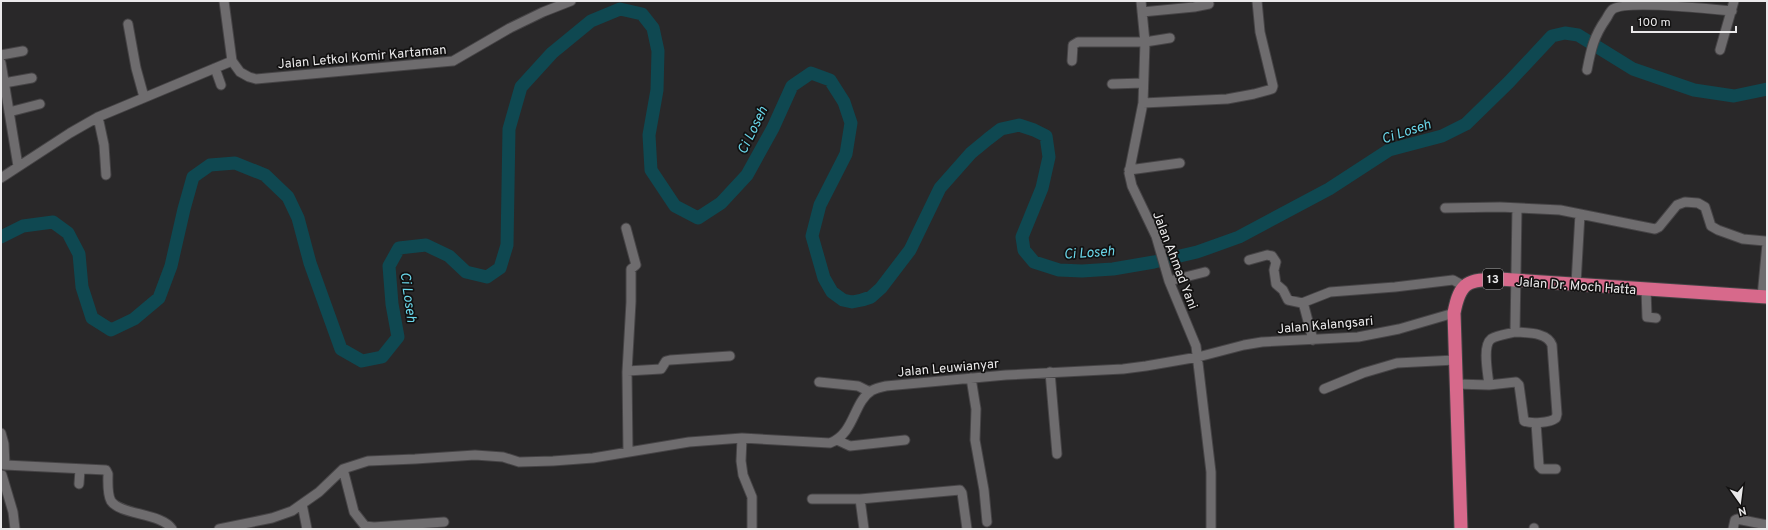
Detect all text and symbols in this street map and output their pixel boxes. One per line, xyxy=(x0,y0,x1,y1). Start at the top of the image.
scale bar xyxy=(1632,8,1736,34)
text: 100 m xyxy=(1638,15,1671,31)
street label: Jalan Letkol Komir Kartaman xyxy=(277,43,447,73)
water label: Ci Loseh xyxy=(735,104,772,157)
water label: Ci Loseh xyxy=(1380,116,1434,148)
street label: Jalan Ahmad Yani xyxy=(1148,210,1200,312)
water label: Ci Loseh xyxy=(1063,243,1116,264)
road number: 13 xyxy=(1483,269,1503,289)
water label: Ci Loseh xyxy=(396,271,420,324)
street label: Jalan Dr. Moch Hatta xyxy=(1515,275,1637,299)
street label: Jalan Kalangsari xyxy=(1276,314,1374,338)
street label: Jalan Leuwianyar xyxy=(897,357,1000,381)
north arrow xyxy=(1720,482,1760,522)
text: N xyxy=(1737,503,1748,518)

